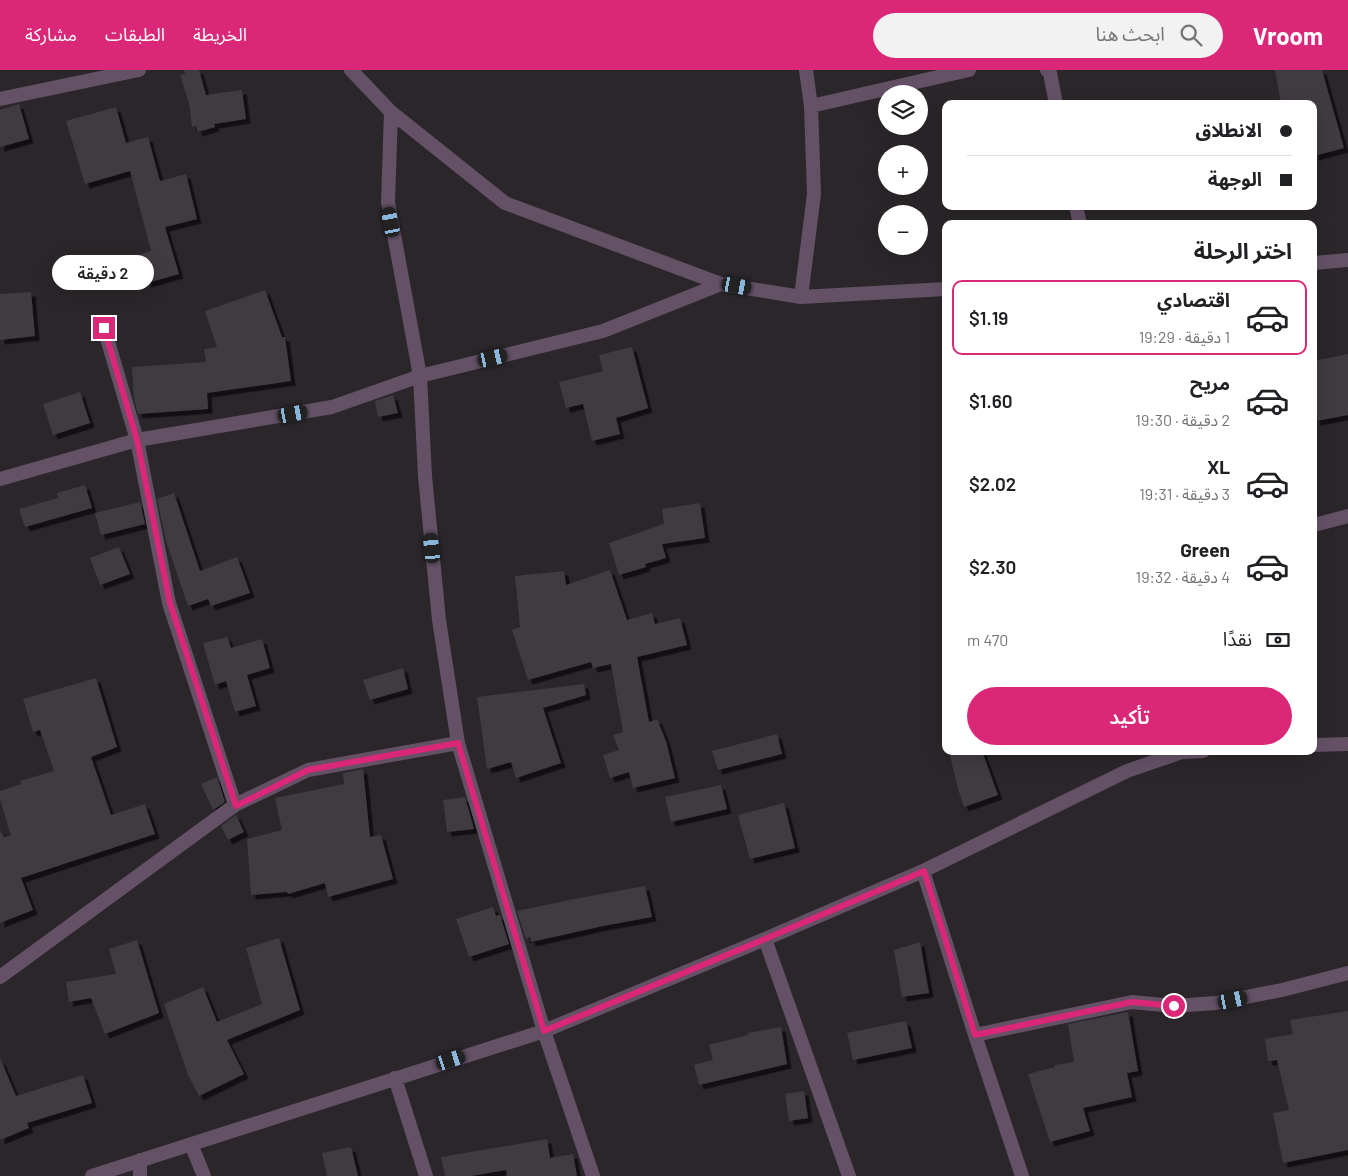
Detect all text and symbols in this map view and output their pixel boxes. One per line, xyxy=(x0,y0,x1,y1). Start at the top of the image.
search box xyxy=(873,13,1223,58)
icon: search xyxy=(1177,21,1205,49)
text: Vroom xyxy=(1253,21,1323,50)
text: ابحث هنا xyxy=(1096,22,1165,45)
text: مشاركة xyxy=(25,23,77,45)
text: الطبقات xyxy=(105,23,165,45)
text: الخريطة xyxy=(193,23,247,45)
map controls xyxy=(878,85,928,255)
button: layers xyxy=(878,85,928,135)
text: الانطلاق xyxy=(1196,118,1262,141)
button: + xyxy=(878,145,928,195)
text: الوجهة xyxy=(1208,167,1262,190)
button: − xyxy=(878,205,928,255)
car xyxy=(380,206,401,238)
text: اختر الرحلة xyxy=(1194,237,1292,263)
callout: 2 دقيقة xyxy=(53,256,155,290)
text: 2 دقيقة xyxy=(78,263,128,282)
car xyxy=(720,276,753,296)
text: اقتصادي xyxy=(1157,288,1230,311)
icon: car xyxy=(1245,295,1290,340)
text: $1.19 xyxy=(969,306,1008,329)
route end xyxy=(93,317,115,339)
text: 1 دقيقة · 19:29 xyxy=(1139,327,1230,346)
car xyxy=(476,347,509,369)
text: مريح xyxy=(1190,371,1230,394)
icon: car xyxy=(1245,378,1290,423)
text: $1.60 xyxy=(969,389,1013,412)
car xyxy=(276,404,309,424)
text: 2 دقيقة · 19:30 xyxy=(1135,410,1230,429)
text: XL xyxy=(1207,455,1230,478)
icon: car xyxy=(1245,461,1290,506)
text: $2.02 xyxy=(969,472,1016,495)
text: 3 دقيقة · 19:31 xyxy=(1139,484,1230,503)
car xyxy=(422,532,441,564)
text: Green xyxy=(1180,538,1230,561)
icon: car xyxy=(1245,544,1290,589)
text: $2.30 xyxy=(969,555,1016,578)
text: 4 دقيقة · 19:32 xyxy=(1136,567,1230,586)
icon: cash xyxy=(1264,626,1292,654)
text: نقدًا xyxy=(1223,627,1252,650)
text: 470 m xyxy=(967,630,1008,649)
button: تأكيد xyxy=(967,687,1292,745)
car xyxy=(1216,990,1249,1010)
route start xyxy=(1163,995,1185,1017)
car xyxy=(434,1048,467,1072)

